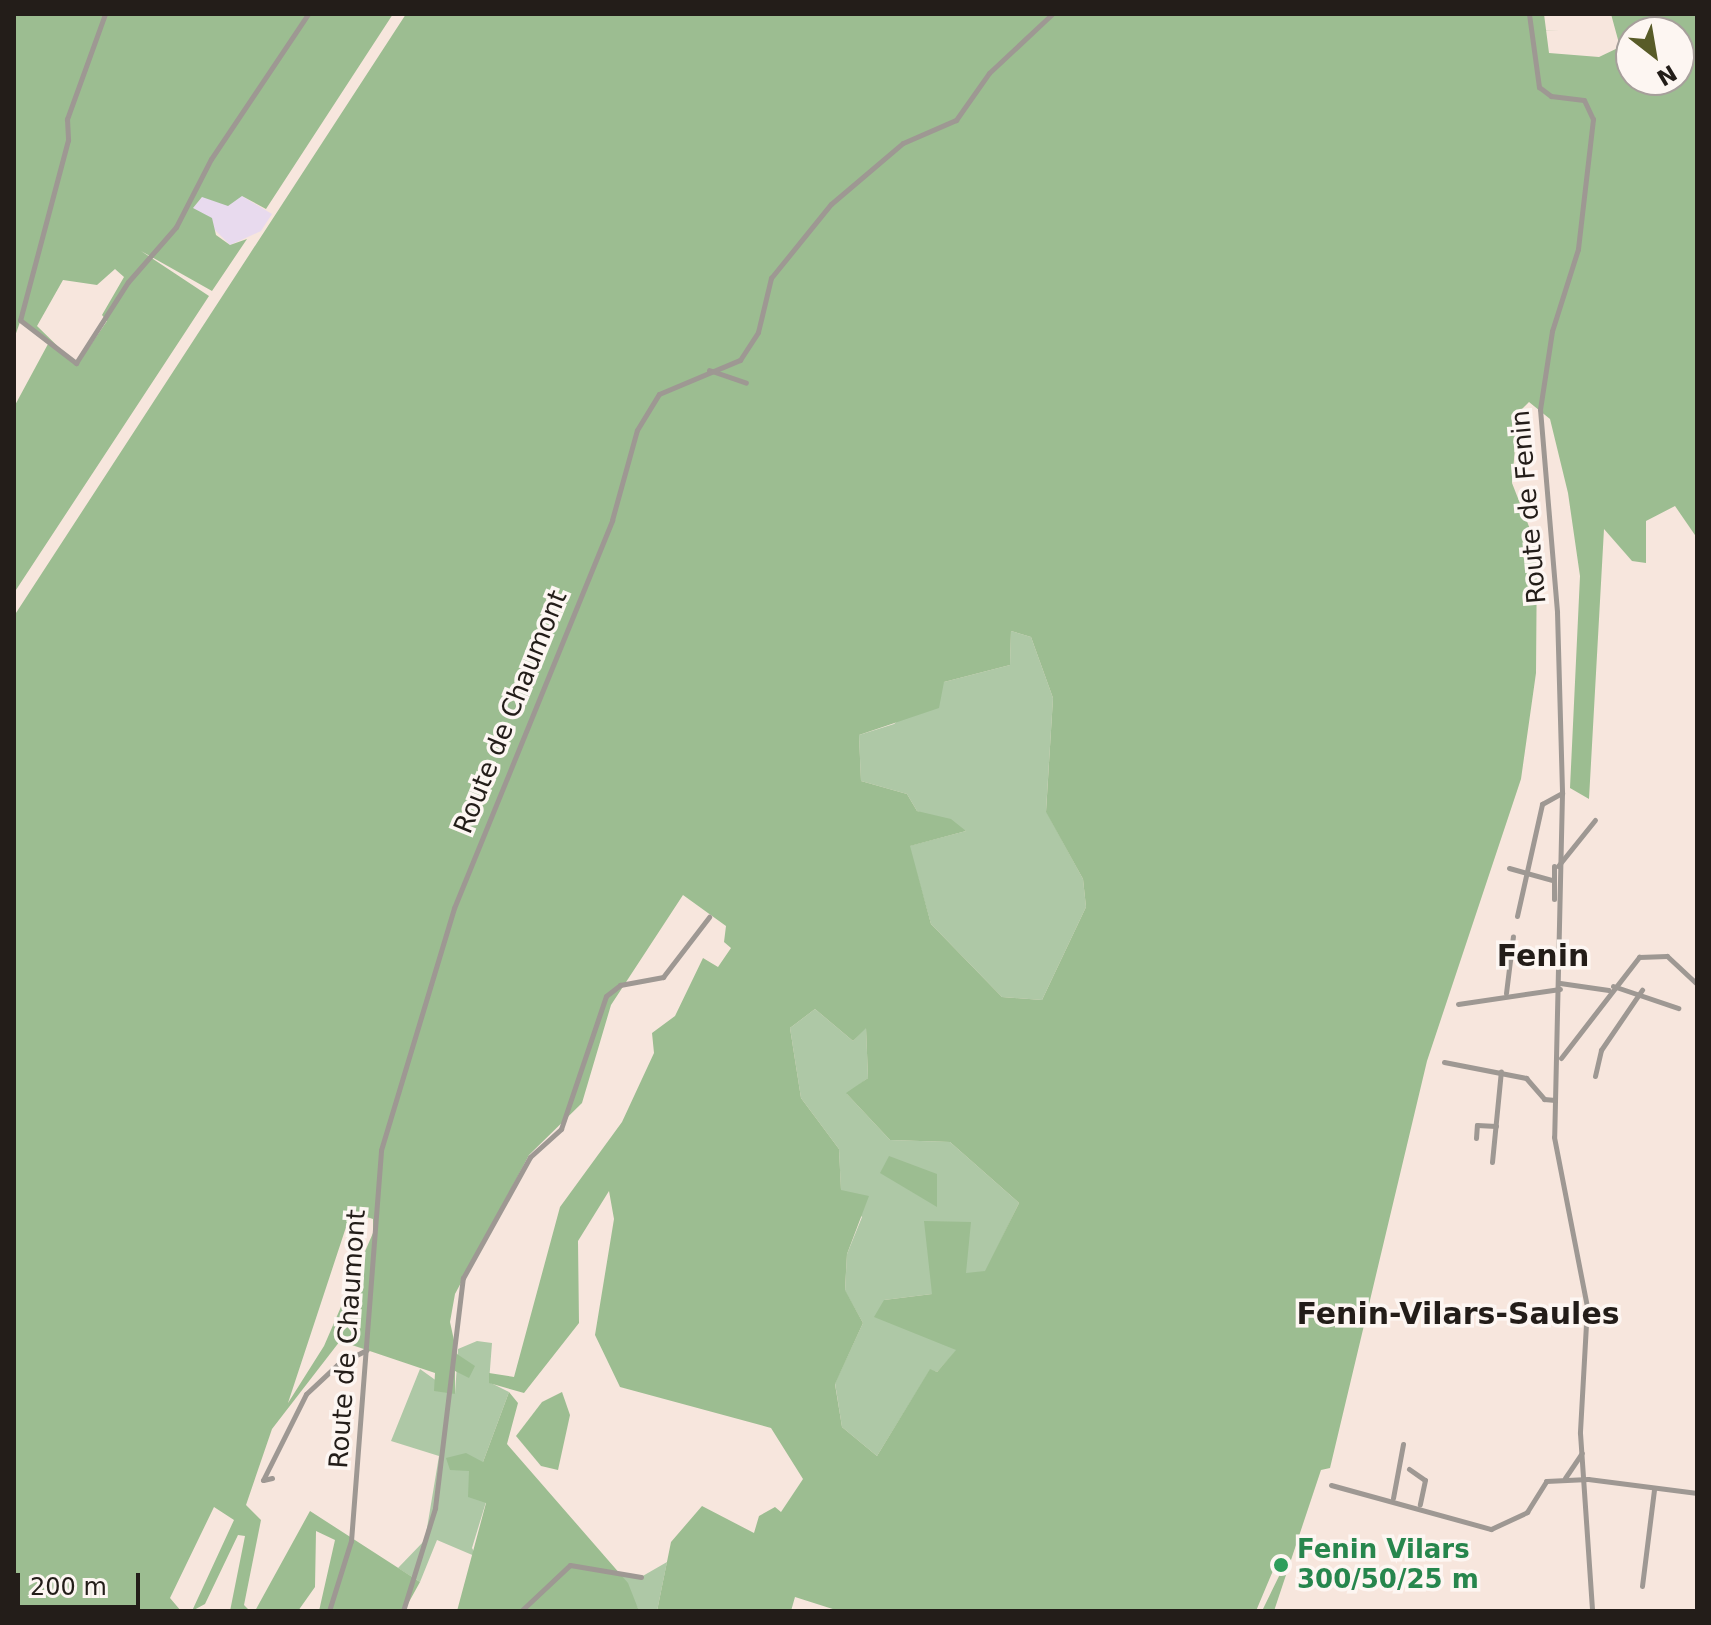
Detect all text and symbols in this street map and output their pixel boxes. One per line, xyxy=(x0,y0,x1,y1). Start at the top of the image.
north arrow xyxy=(1615,16,1695,96)
text: N xyxy=(1652,60,1681,91)
street label: Route de Fenin xyxy=(1505,409,1553,605)
street label: Route de Chaumont xyxy=(448,586,574,838)
district label: Fenin xyxy=(1497,938,1589,974)
street label: Route de Chaumont xyxy=(323,1209,373,1469)
district label: Fenin-Vilars-Saules xyxy=(1296,1296,1620,1332)
place label: Fenin Vilars 300/50/25 m xyxy=(1297,1534,1479,1596)
marker: Fenin Vilars 300/50/25 m xyxy=(1272,1556,1290,1574)
scale bar xyxy=(20,1557,144,1607)
text: 200 m xyxy=(30,1573,107,1601)

